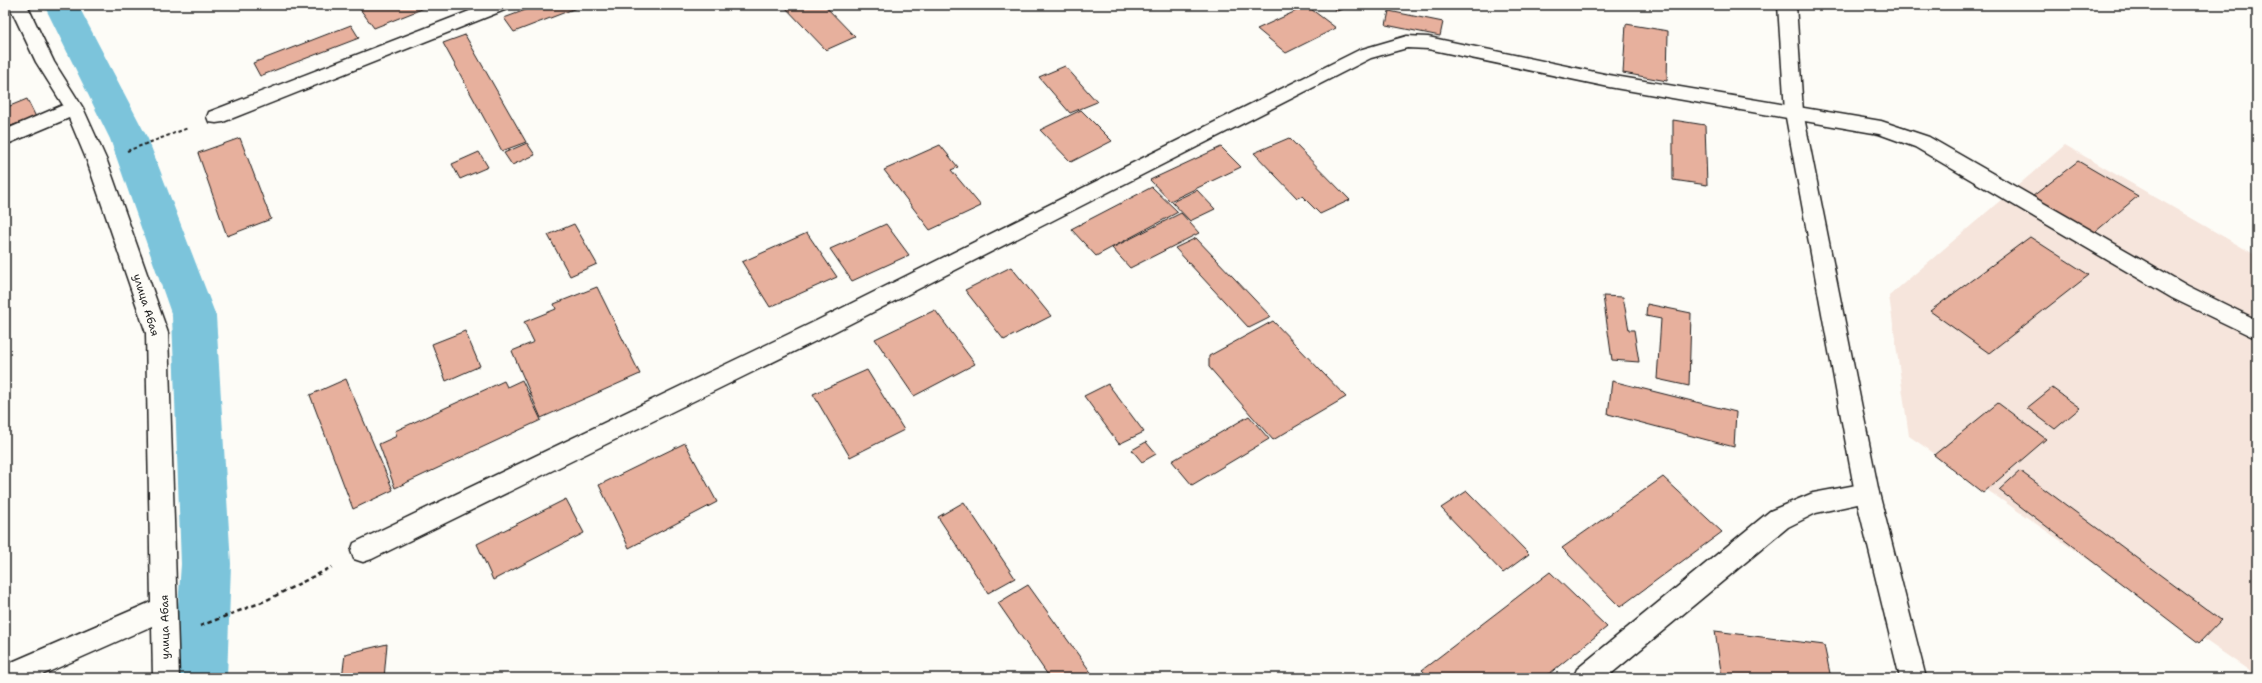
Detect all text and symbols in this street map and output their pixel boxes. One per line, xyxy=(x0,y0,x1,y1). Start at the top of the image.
street label: улица Абая xyxy=(129,272,163,338)
street label: улица Абая xyxy=(157,595,173,659)

